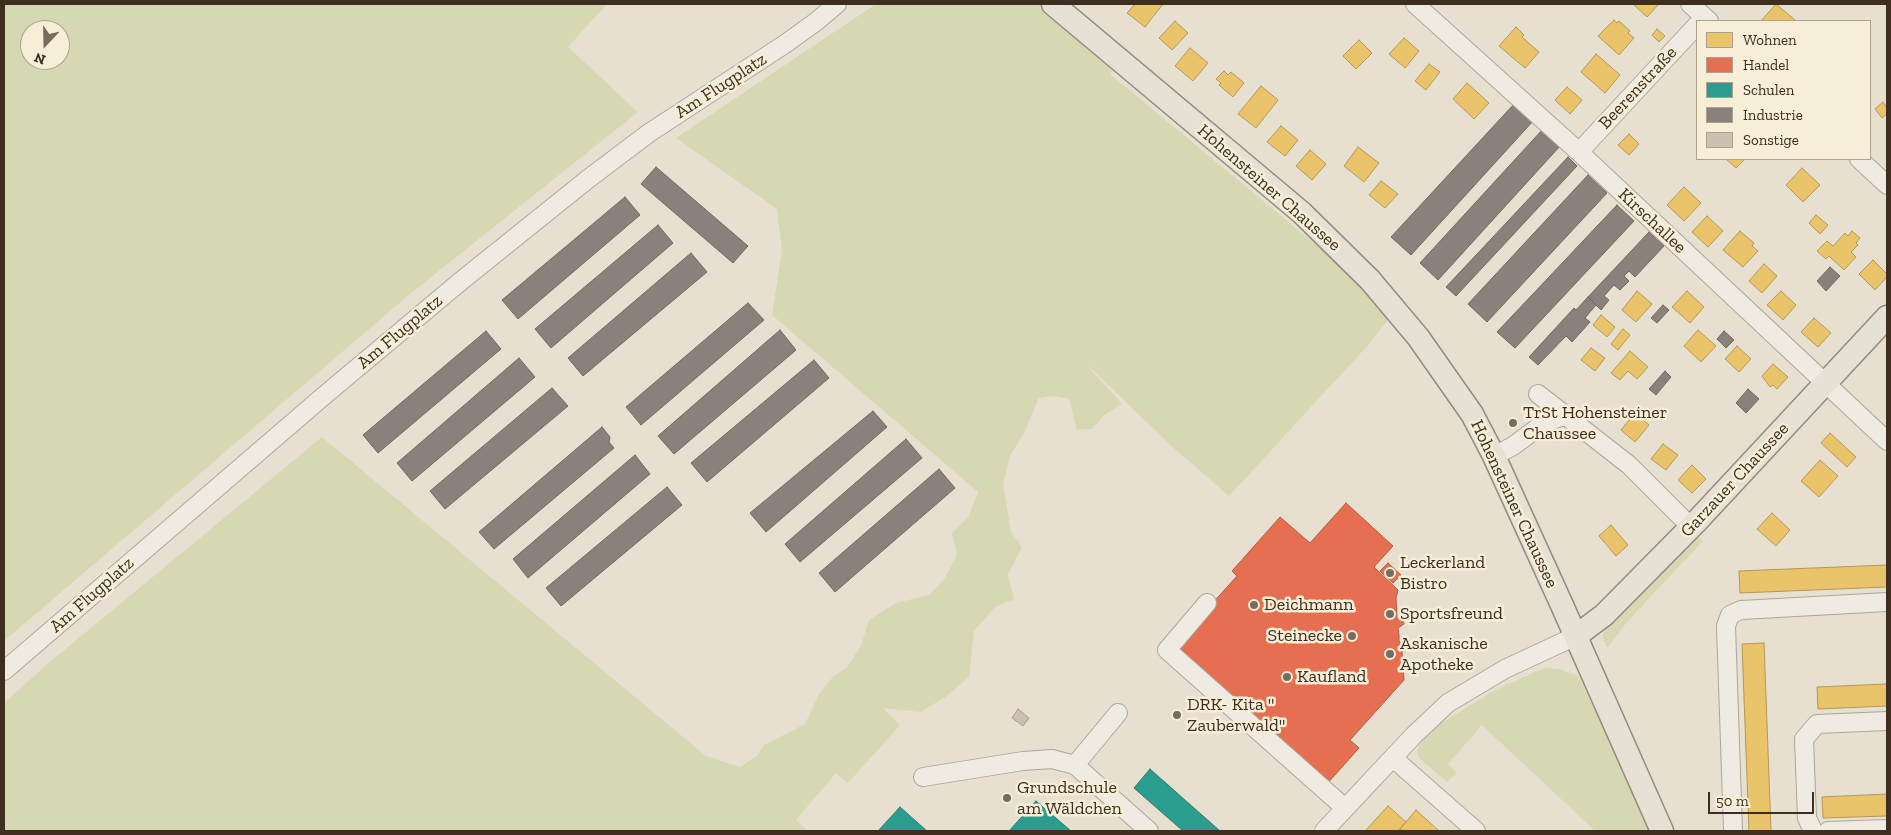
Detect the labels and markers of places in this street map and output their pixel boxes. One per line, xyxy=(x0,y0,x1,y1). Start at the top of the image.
place label: TrSt Hohensteiner Chaussee xyxy=(1523,402,1667,444)
marker: TrSt Hohensteiner Chaussee xyxy=(1507,417,1519,429)
place label: Leckerland Bistro xyxy=(1400,552,1485,594)
marker: Leckerland Bistro xyxy=(1384,567,1396,579)
place label: Deichmann xyxy=(1264,594,1353,616)
marker: Deichmann xyxy=(1248,599,1260,611)
place label: Sportsfreund xyxy=(1400,603,1503,625)
marker: Sportsfreund xyxy=(1384,608,1396,620)
place label: Steinecke xyxy=(1268,625,1342,647)
marker: Steinecke xyxy=(1346,630,1358,642)
place label: Askanische Apotheke xyxy=(1400,633,1488,676)
marker: Askanische Apotheke xyxy=(1384,648,1396,660)
place label: Kaufland xyxy=(1297,666,1366,688)
marker: Kaufland xyxy=(1281,671,1293,683)
place label: DRK- Kita " Zauberwald" xyxy=(1187,694,1285,736)
marker: DRK- Kita " Zauberwald" xyxy=(1171,709,1183,721)
place label: Grundschule am Wäldchen xyxy=(1017,777,1122,820)
marker: Grundschule am Wäldchen xyxy=(1001,792,1013,804)

